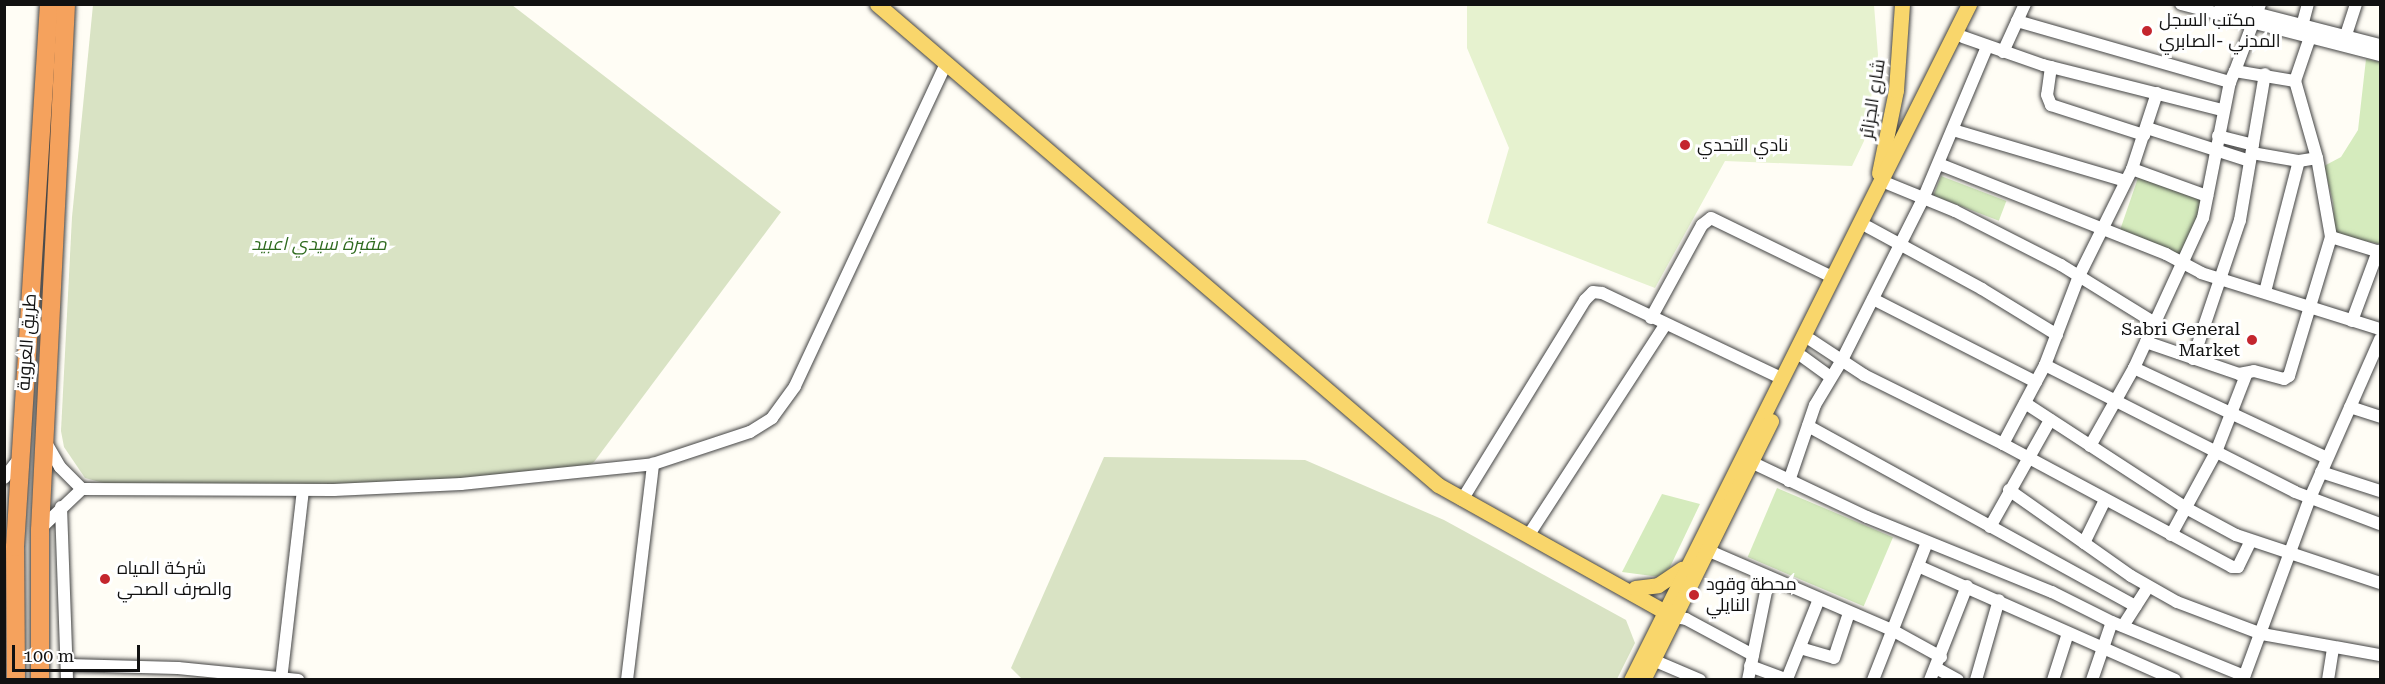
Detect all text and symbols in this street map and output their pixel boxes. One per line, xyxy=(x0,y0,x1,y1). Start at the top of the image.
place label: مكتب السجل المدني -الصابري xyxy=(2159,10,2281,52)
marker: مكتب السجل المدني -الصابري xyxy=(2140,24,2154,38)
street label: شارع الجزائر xyxy=(1856,58,1890,140)
place label: نادي التحدي xyxy=(1697,134,1788,156)
marker: نادي التحدي xyxy=(1678,138,1692,152)
park label: مقبرة سيدي اعبيد xyxy=(251,233,387,255)
street label: طريق العروبة xyxy=(13,293,41,391)
place label: Sabri General Market xyxy=(2121,319,2240,362)
marker: Sabri General Market xyxy=(2245,333,2259,347)
place label: شركة المياه والصرف الصحي xyxy=(117,558,232,600)
marker: شركة المياه والصرف الصحي xyxy=(98,572,112,586)
place label: محطة وقود النايلي xyxy=(1706,574,1797,616)
marker: محطة وقود النايلي xyxy=(1687,588,1701,602)
scale bar xyxy=(15,633,142,671)
text: 100 m xyxy=(23,645,74,666)

